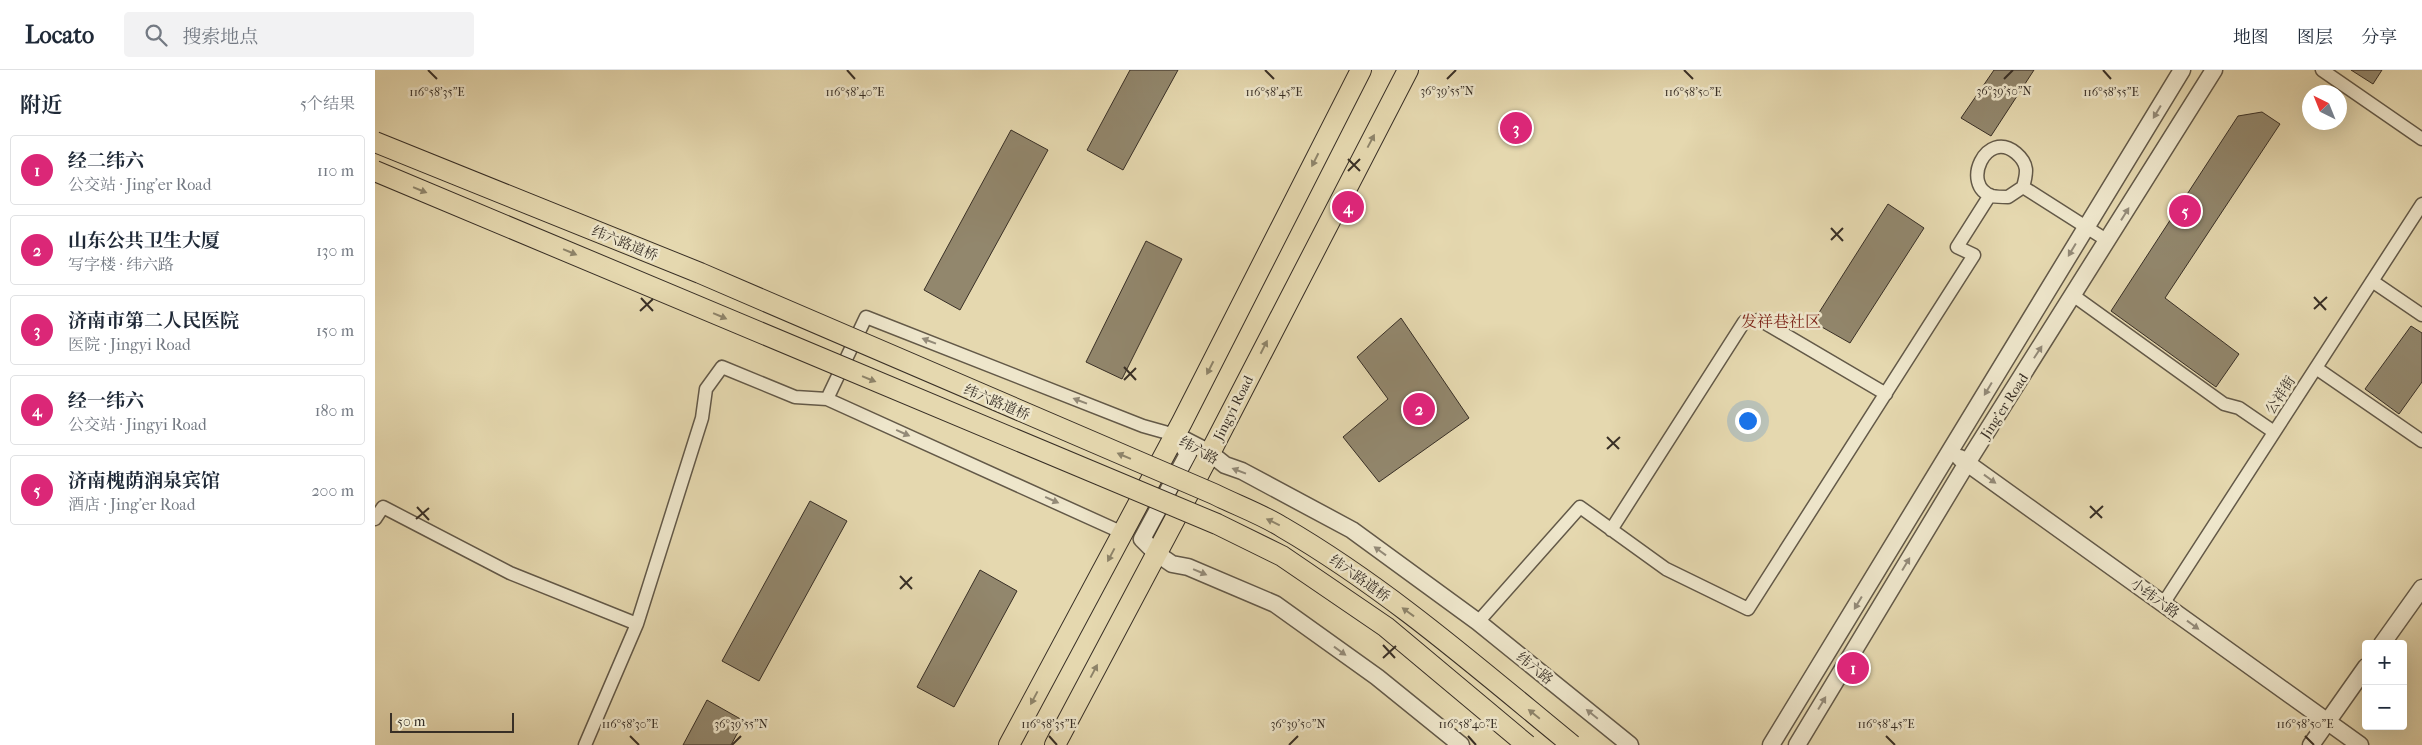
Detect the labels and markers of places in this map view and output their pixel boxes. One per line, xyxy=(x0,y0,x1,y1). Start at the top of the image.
pin: 3 xyxy=(1500,109,1532,147)
pin: 4 xyxy=(1332,188,1364,226)
pin: 5 xyxy=(2169,192,2201,230)
pin: 2 xyxy=(1403,390,1435,428)
pin: 1 xyxy=(1837,649,1869,687)

